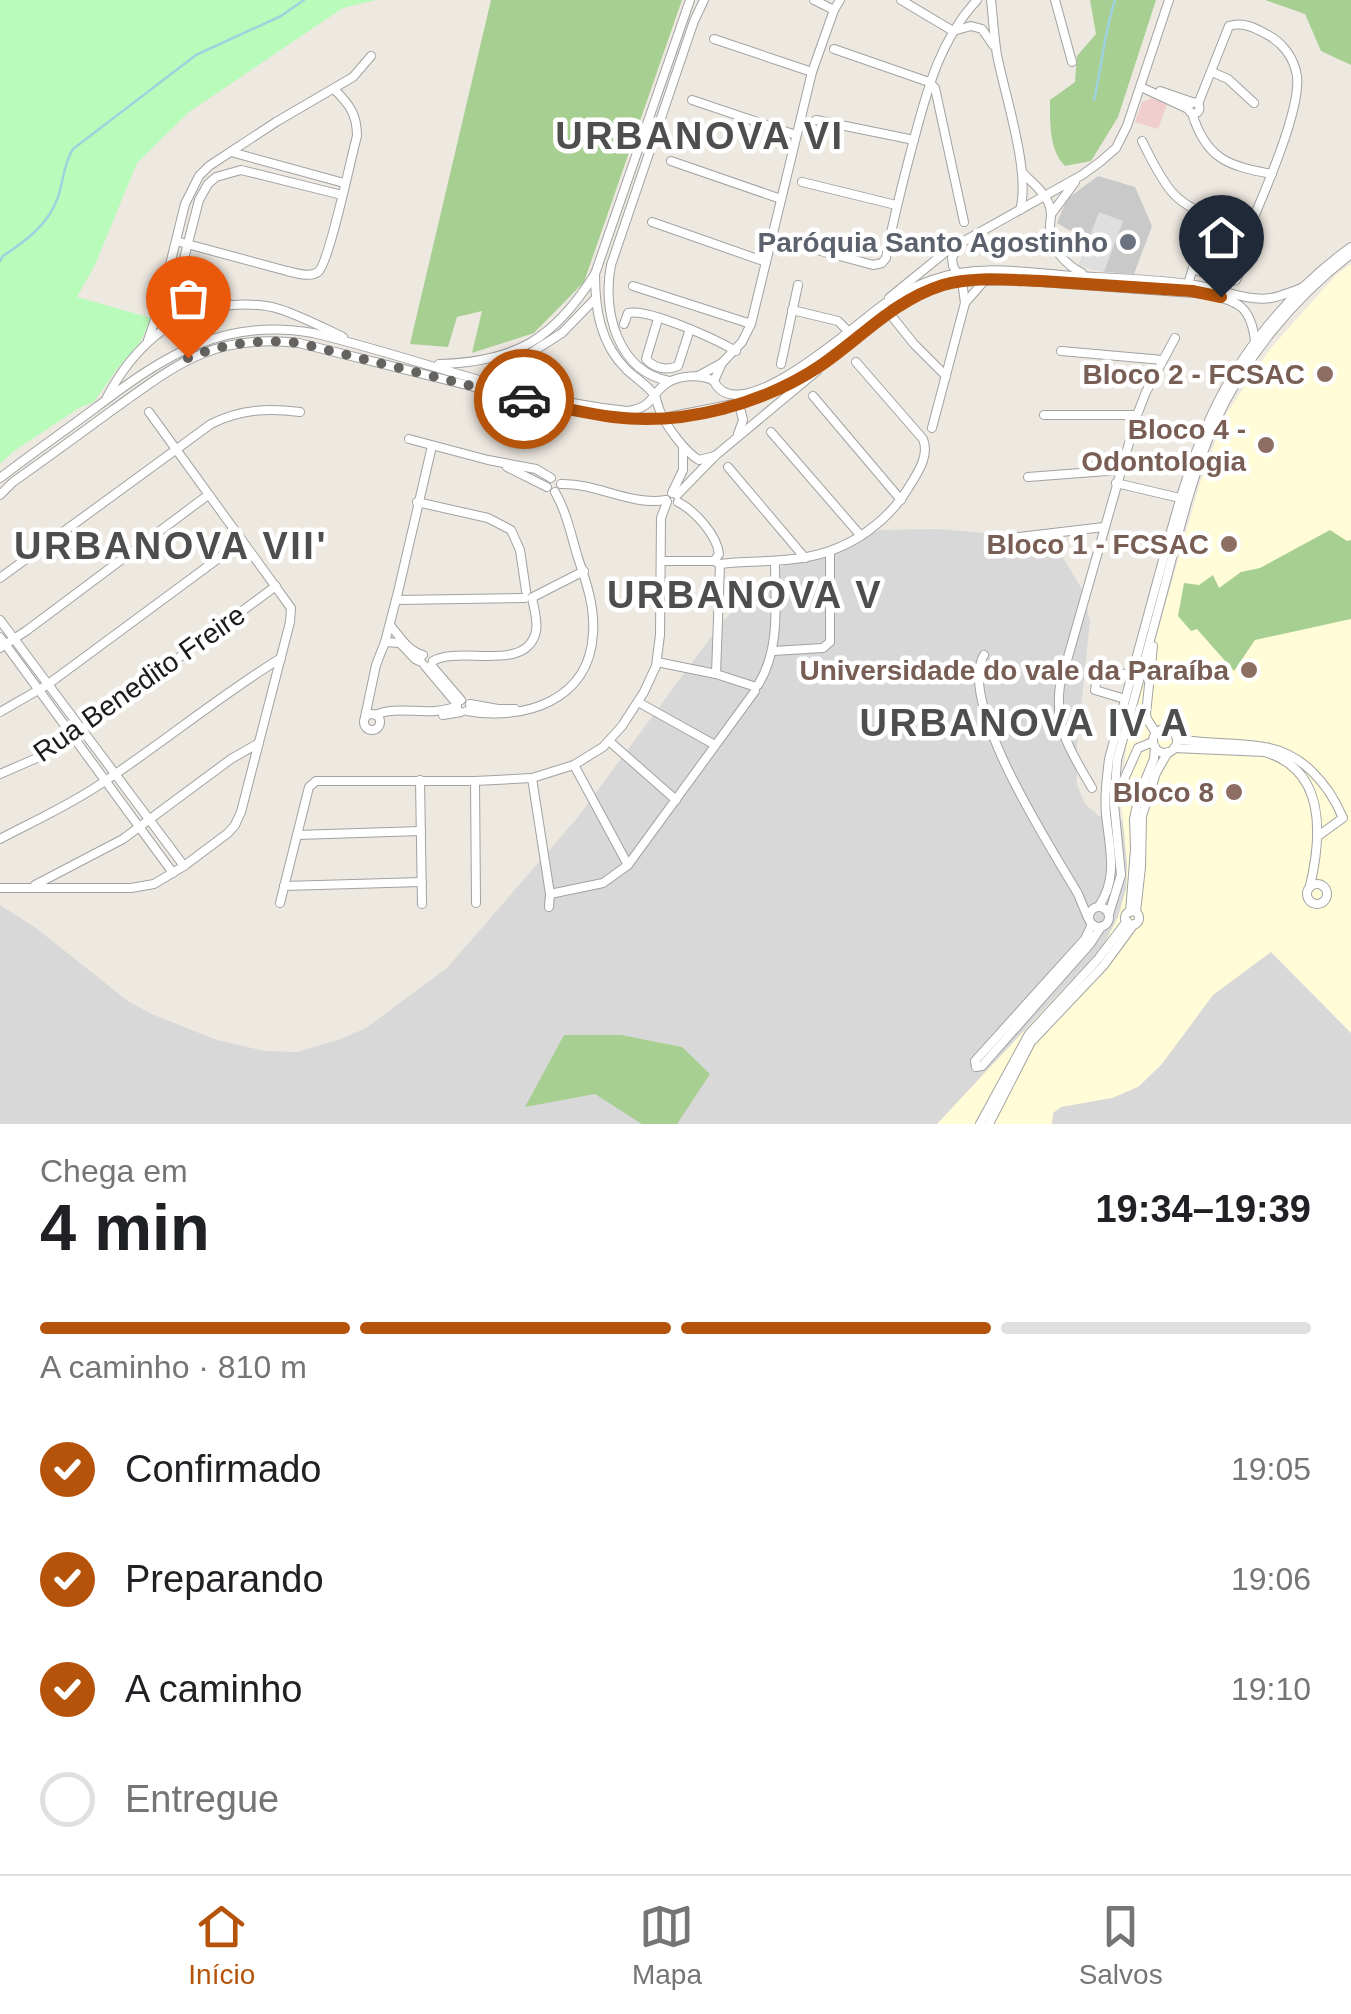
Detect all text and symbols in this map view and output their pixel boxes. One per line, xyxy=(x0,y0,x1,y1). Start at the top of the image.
district label: URBANOVA VI xyxy=(555,115,845,157)
pin xyxy=(1179,195,1264,298)
icon: home xyxy=(1194,210,1249,265)
place label: Paróquia Santo Agostinho xyxy=(757,227,1108,258)
marker: Paróquia Santo Agostinho xyxy=(1117,231,1139,253)
pin xyxy=(146,256,231,359)
icon: bag xyxy=(161,271,216,326)
courier xyxy=(474,349,574,449)
place label: Bloco 2 - FCSAC xyxy=(1083,359,1305,390)
marker: Bloco 2 - FCSAC xyxy=(1314,363,1336,385)
icon: car xyxy=(497,372,552,427)
place label: Bloco 4 - Odontologia xyxy=(1081,414,1246,477)
marker: Bloco 4 - Odontologia xyxy=(1255,434,1277,456)
district label: URBANOVA VII' xyxy=(14,525,328,567)
place label: Bloco 1 - FCSAC xyxy=(987,529,1209,560)
marker: Bloco 1 - FCSAC xyxy=(1218,533,1240,555)
district label: URBANOVA V xyxy=(607,574,883,616)
street label: Rua Benedito Freire xyxy=(28,599,251,768)
place label: Universidade do vale da Paraíba xyxy=(799,655,1229,686)
marker: Universidade do vale da Paraíba xyxy=(1238,659,1260,681)
district label: URBANOVA IV A xyxy=(860,702,1190,744)
place label: Bloco 8 xyxy=(1113,777,1214,808)
marker: Bloco 8 xyxy=(1223,781,1245,803)
text: Chega em xyxy=(40,1153,188,1189)
text: 19:34–19:39 xyxy=(1095,1188,1311,1230)
text: 4 min xyxy=(40,1191,210,1264)
text: A caminho · 810 m xyxy=(40,1349,307,1385)
icon: check xyxy=(40,1442,95,1497)
text: Confirmado xyxy=(125,1448,321,1490)
text: 19:05 xyxy=(1231,1451,1311,1487)
icon: check xyxy=(40,1552,95,1607)
text: Preparando xyxy=(125,1558,324,1600)
text: 19:06 xyxy=(1231,1561,1311,1597)
icon: check xyxy=(40,1662,95,1717)
text: A caminho xyxy=(125,1668,302,1710)
text: 19:10 xyxy=(1231,1671,1311,1707)
text: Entregue xyxy=(125,1778,279,1820)
tab: Início xyxy=(188,1899,255,1991)
tab: Mapa xyxy=(632,1899,702,1991)
tab: Salvos xyxy=(1079,1899,1163,1991)

